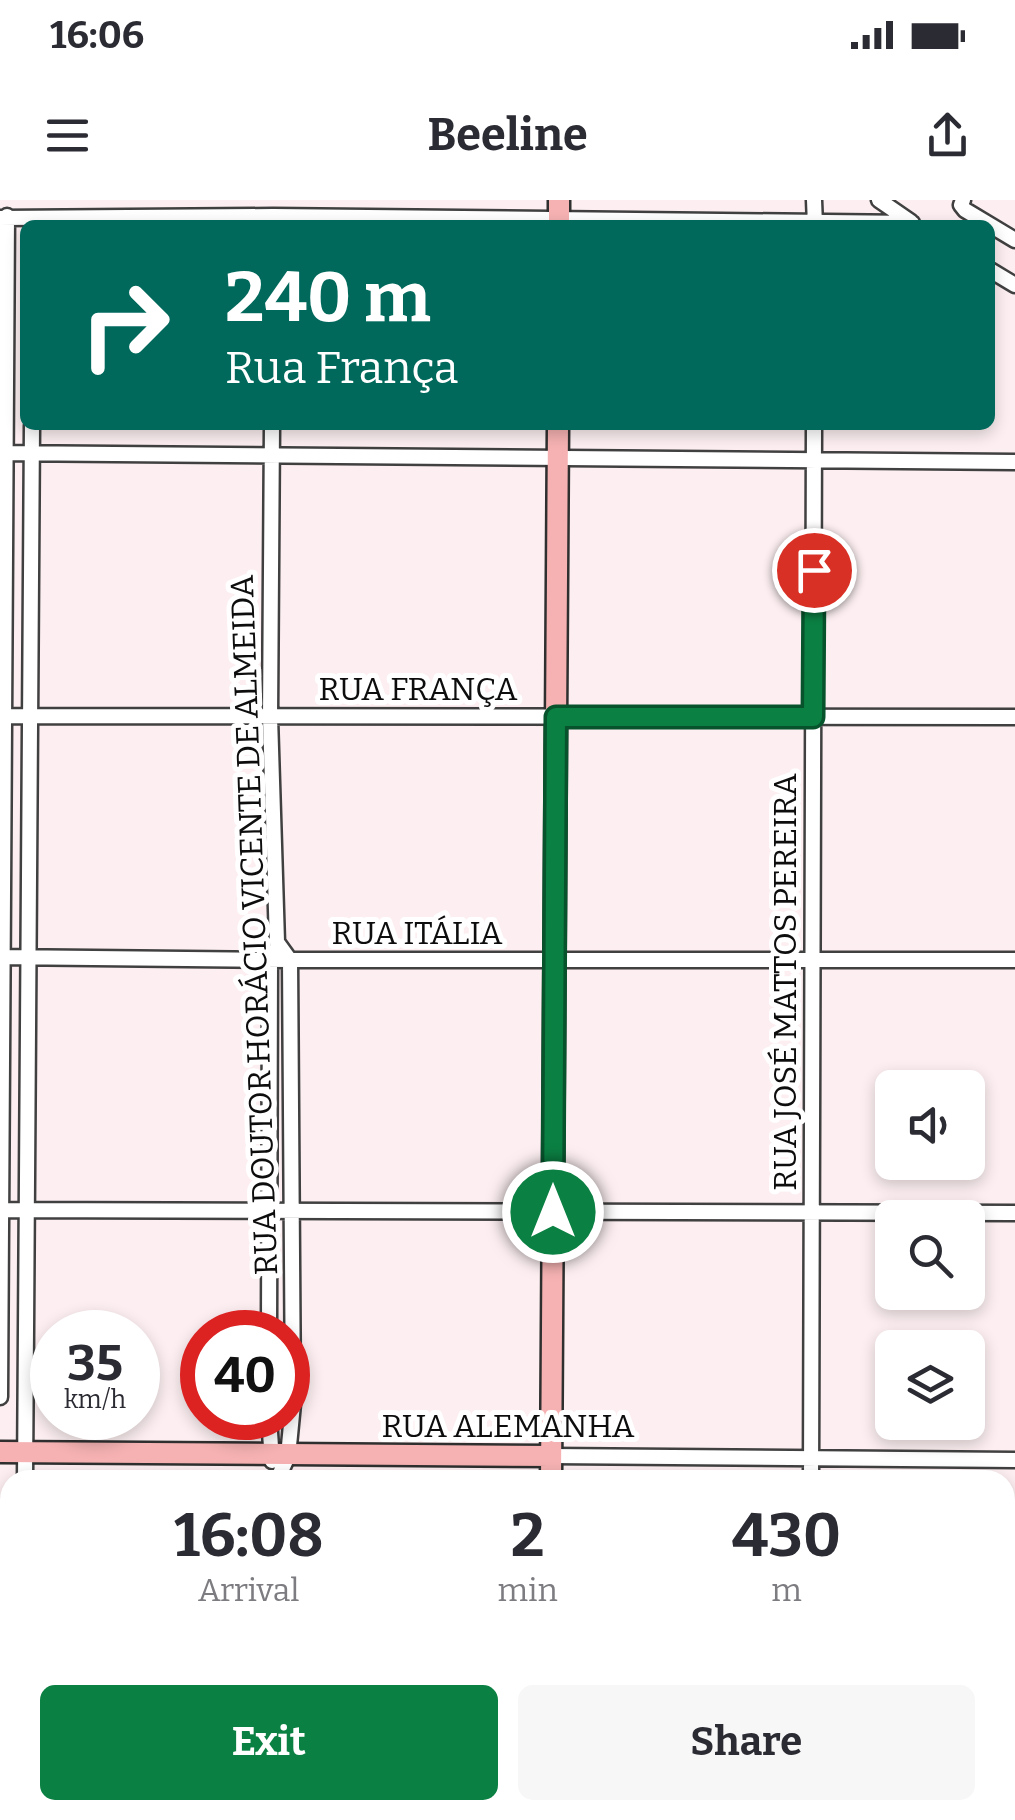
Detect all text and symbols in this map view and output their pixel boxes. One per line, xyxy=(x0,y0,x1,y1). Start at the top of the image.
text: 16:06 xyxy=(50,12,144,58)
icon: menu xyxy=(40,108,95,163)
text: Beeline xyxy=(427,108,588,162)
icon: share xyxy=(920,108,975,163)
text: 240 m xyxy=(225,256,431,340)
icon: right xyxy=(60,260,190,390)
text: Rua França xyxy=(225,341,458,395)
pin xyxy=(772,528,857,613)
icon: arrive xyxy=(787,543,842,598)
street label: RUA DOUTOR HORÁCIO VICENTE DE ALMEIDA xyxy=(223,574,285,1276)
street label: RUA FRANÇA xyxy=(319,670,518,708)
street label: RUA JOSÉ MATTOS PEREIRA xyxy=(766,773,804,1191)
street label: RUA ITÁLIA xyxy=(332,914,503,952)
map controls xyxy=(875,1070,985,1440)
button: sound xyxy=(875,1070,985,1180)
position arrow xyxy=(501,1160,605,1264)
button: search xyxy=(875,1200,985,1310)
speed limit sign: 40 xyxy=(180,1310,310,1440)
button: layers xyxy=(875,1330,985,1440)
text: 35 xyxy=(67,1333,123,1393)
text: km/h xyxy=(64,1385,126,1415)
street label: RUA ALEMANHA xyxy=(382,1407,635,1445)
text: 16:08 xyxy=(174,1500,324,1572)
text: 2 xyxy=(511,1500,545,1572)
text: 430 xyxy=(732,1500,841,1572)
text: Arrival xyxy=(198,1571,299,1609)
text: min xyxy=(498,1571,558,1609)
text: m xyxy=(771,1571,802,1609)
button: Exit xyxy=(40,1685,498,1800)
button: Share xyxy=(518,1685,975,1800)

